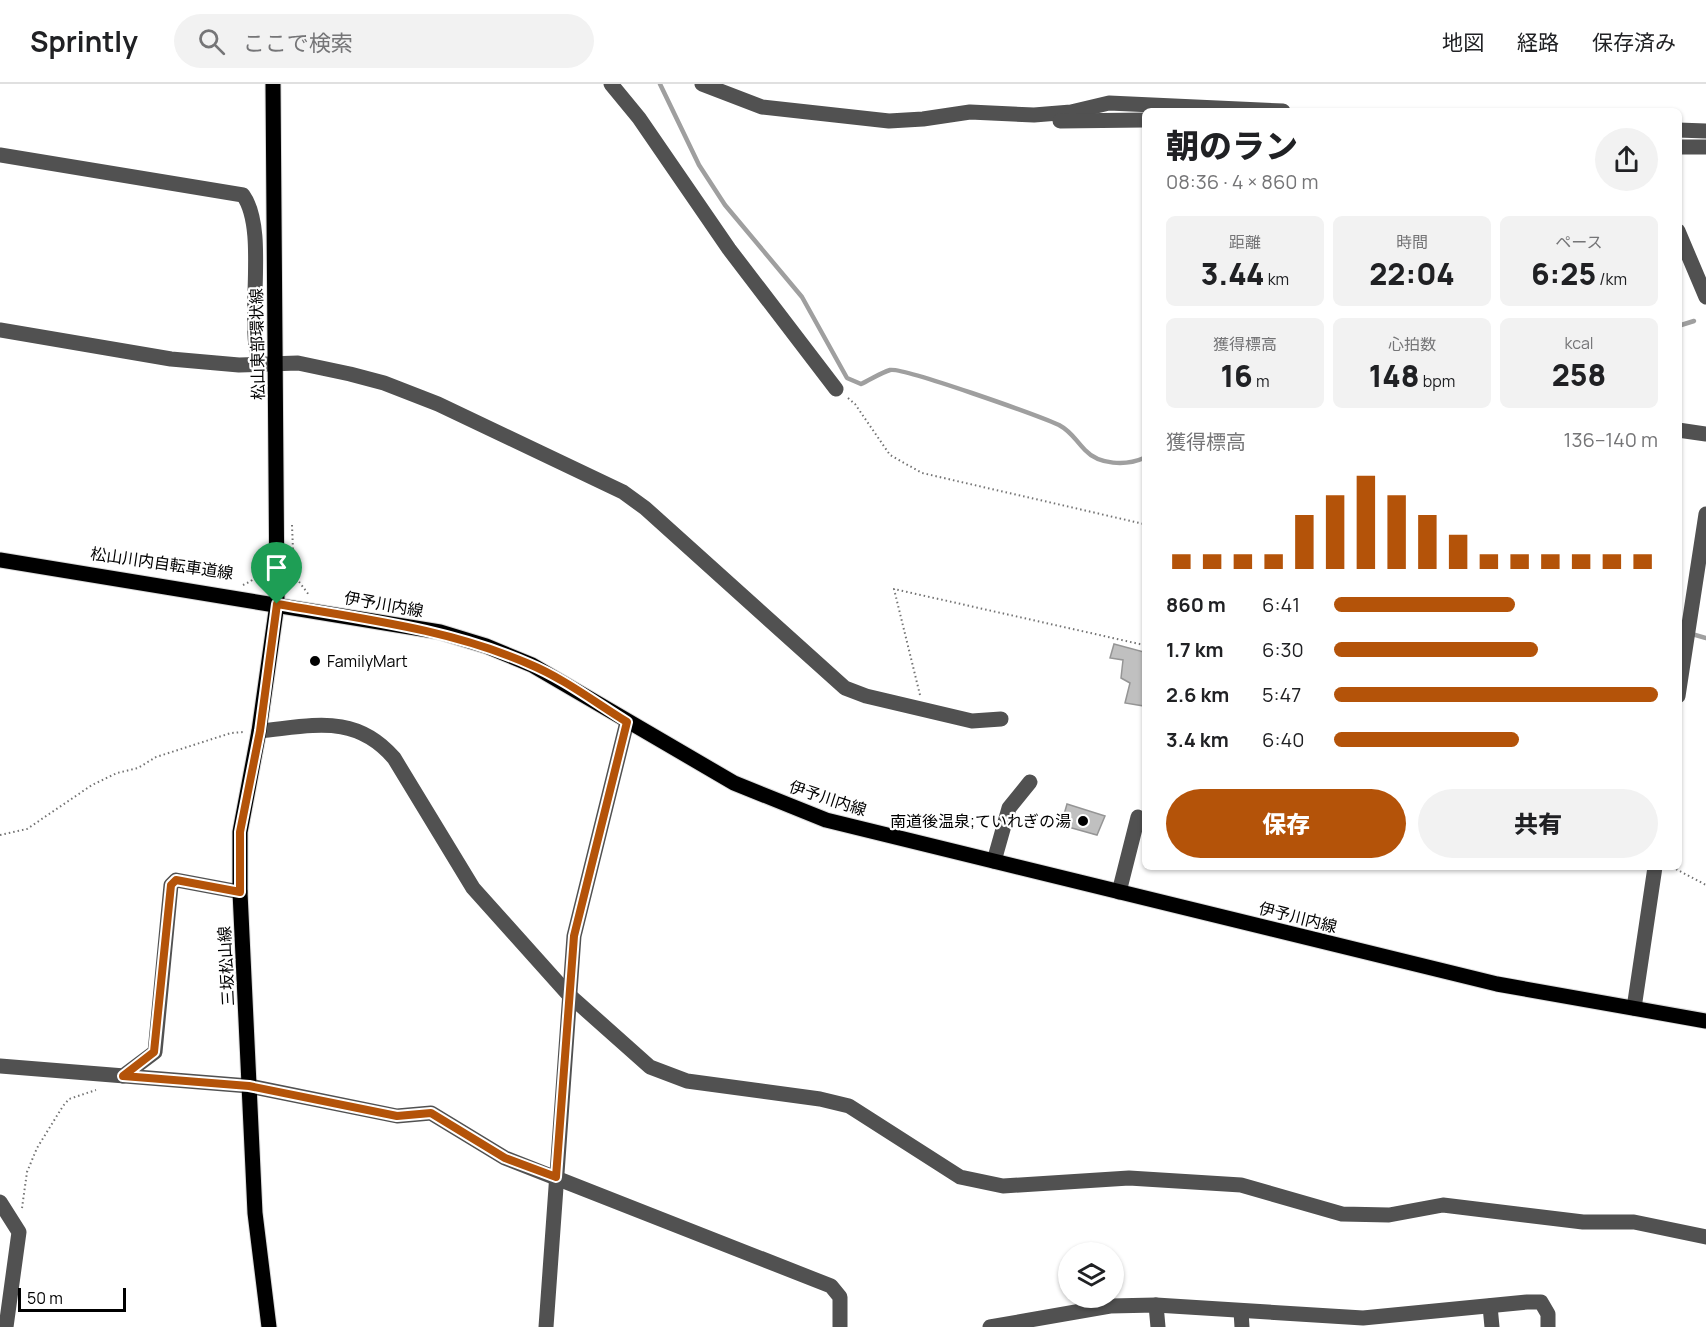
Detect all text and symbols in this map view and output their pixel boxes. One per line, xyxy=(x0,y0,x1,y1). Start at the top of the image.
search box xyxy=(174,14,594,68)
text: Sprintly xyxy=(30,22,138,60)
icon: search xyxy=(195,25,228,58)
text: ここで検索 xyxy=(243,28,353,58)
text: 地図 xyxy=(1442,28,1484,56)
text: 経路 xyxy=(1517,28,1559,56)
text: 保存済み xyxy=(1592,28,1676,56)
text: 朝のラン xyxy=(1166,123,1298,168)
button: share xyxy=(1595,128,1658,191)
text: 08:36 · 4 × 860 m xyxy=(1166,168,1319,195)
text: 距離 xyxy=(1229,231,1261,253)
text: 時間 xyxy=(1396,231,1428,253)
text: ペース xyxy=(1555,231,1603,253)
text: 3.44 xyxy=(1201,253,1264,294)
text: 22:04 xyxy=(1369,253,1455,294)
text: 6:25 xyxy=(1531,253,1596,294)
text: km xyxy=(1264,268,1289,290)
text: /km xyxy=(1596,268,1627,290)
street label: 松山東部環状線 xyxy=(245,288,269,400)
text: kcal xyxy=(1564,332,1594,354)
text: 獲得標高 xyxy=(1213,333,1277,355)
text: 心拍数 xyxy=(1388,333,1436,355)
text: 258 xyxy=(1552,354,1606,395)
text: 16 xyxy=(1220,355,1253,396)
text: 148 xyxy=(1369,355,1420,396)
text: m xyxy=(1253,370,1270,392)
text: bpm xyxy=(1420,370,1455,392)
text: 136–140 m xyxy=(1564,426,1658,453)
text: 獲得標高 xyxy=(1166,428,1246,455)
street label: 松山川内自転車道線 xyxy=(89,542,235,584)
pin xyxy=(251,542,302,604)
icon: arrive xyxy=(260,551,293,584)
street label: 伊予川内線 xyxy=(343,586,425,622)
text: 860 m xyxy=(1166,591,1226,618)
text: 6:41 xyxy=(1262,591,1300,618)
text: 1.7 km xyxy=(1166,636,1223,663)
text: 6:30 xyxy=(1262,636,1304,663)
place label: FamilyMart xyxy=(327,650,408,672)
marker: FamilyMart xyxy=(308,654,322,668)
text: 2.6 km xyxy=(1166,681,1229,708)
text: 5:47 xyxy=(1262,681,1301,708)
text: 3.4 km xyxy=(1166,726,1229,753)
text: 6:40 xyxy=(1262,726,1304,753)
street label: 伊予川内線 xyxy=(787,775,869,821)
button: 保存 xyxy=(1166,789,1406,858)
button: 共有 xyxy=(1418,789,1658,858)
place label: 南道後温泉;ていれぎの湯 xyxy=(890,810,1071,832)
marker: 南道後温泉;ていれぎの湯 xyxy=(1076,814,1090,828)
street label: 伊予川内線 xyxy=(1257,897,1339,937)
street label: 三坂松山線 xyxy=(213,925,239,1007)
map controls xyxy=(1058,1242,1124,1308)
button: layers xyxy=(1058,1242,1124,1308)
scale bar xyxy=(18,1285,126,1312)
text: 50 m xyxy=(27,1287,63,1309)

